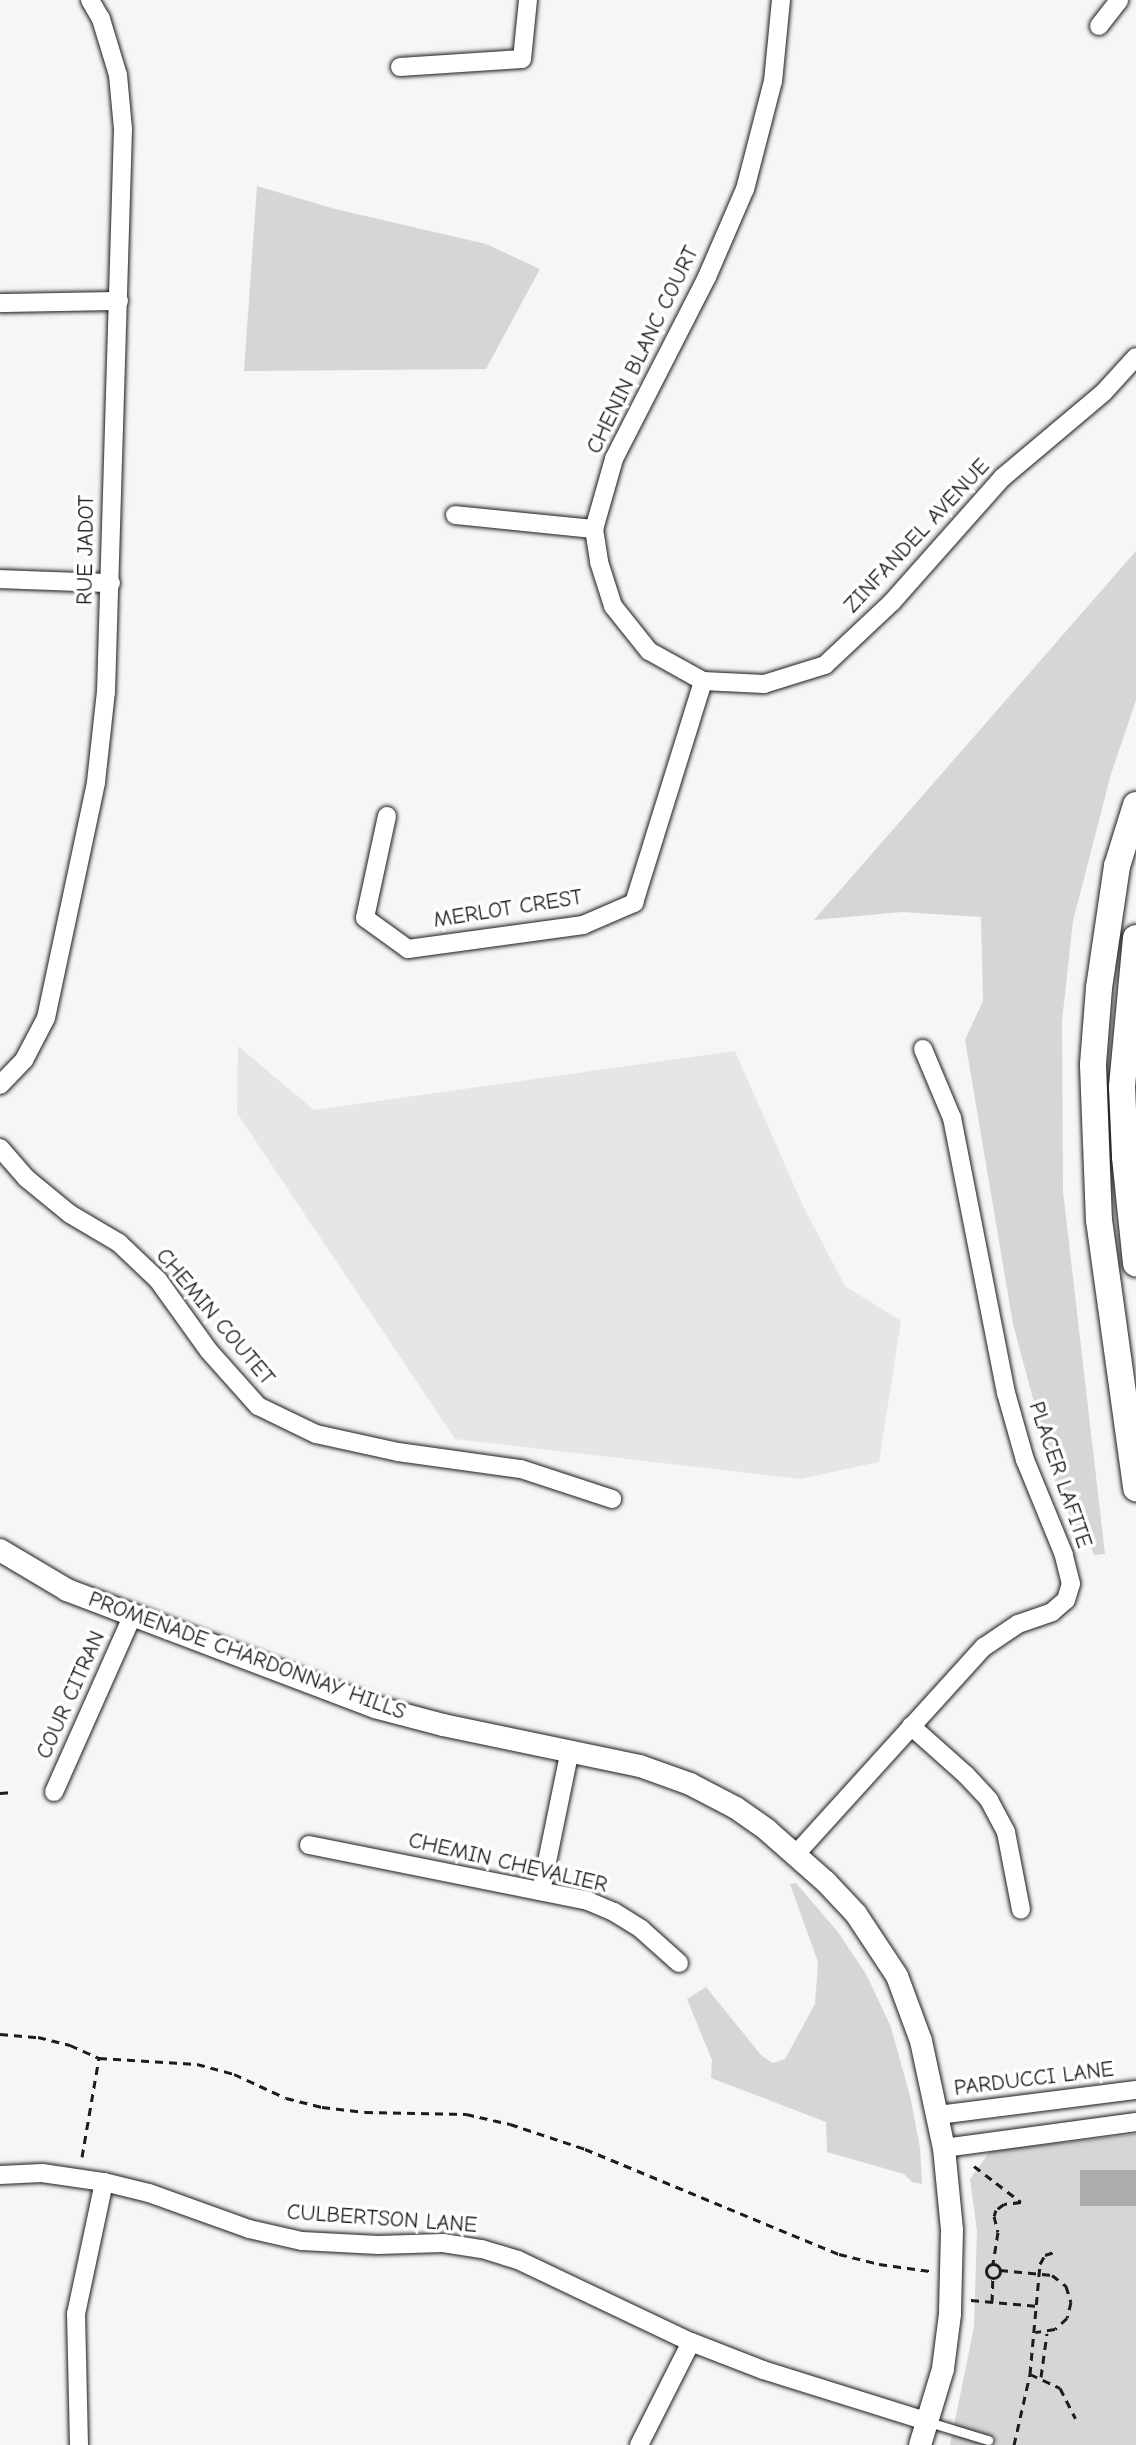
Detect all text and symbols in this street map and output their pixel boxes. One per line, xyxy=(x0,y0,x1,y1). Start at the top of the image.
street label: CHENIN BLANC COURT xyxy=(581,242,705,458)
street label: ZINFANDEL AVENUE xyxy=(839,454,995,618)
street label: RUE JADOT xyxy=(72,495,100,605)
street label: MERLOT CREST xyxy=(432,884,584,934)
street label: CHEMIN COUTET xyxy=(150,1243,280,1391)
street label: PLACER LAFITE xyxy=(1023,1398,1097,1552)
street label: PROMENADE CHARDONNAY HILLS xyxy=(85,1586,409,1726)
street label: COUR CITRAN xyxy=(31,1627,111,1763)
street label: CHEMIN CHEVALIER xyxy=(406,1827,610,1899)
street label: PARDUCCI LANE xyxy=(953,2056,1115,2102)
street label: CULBERTSON LANE xyxy=(286,2199,478,2239)

